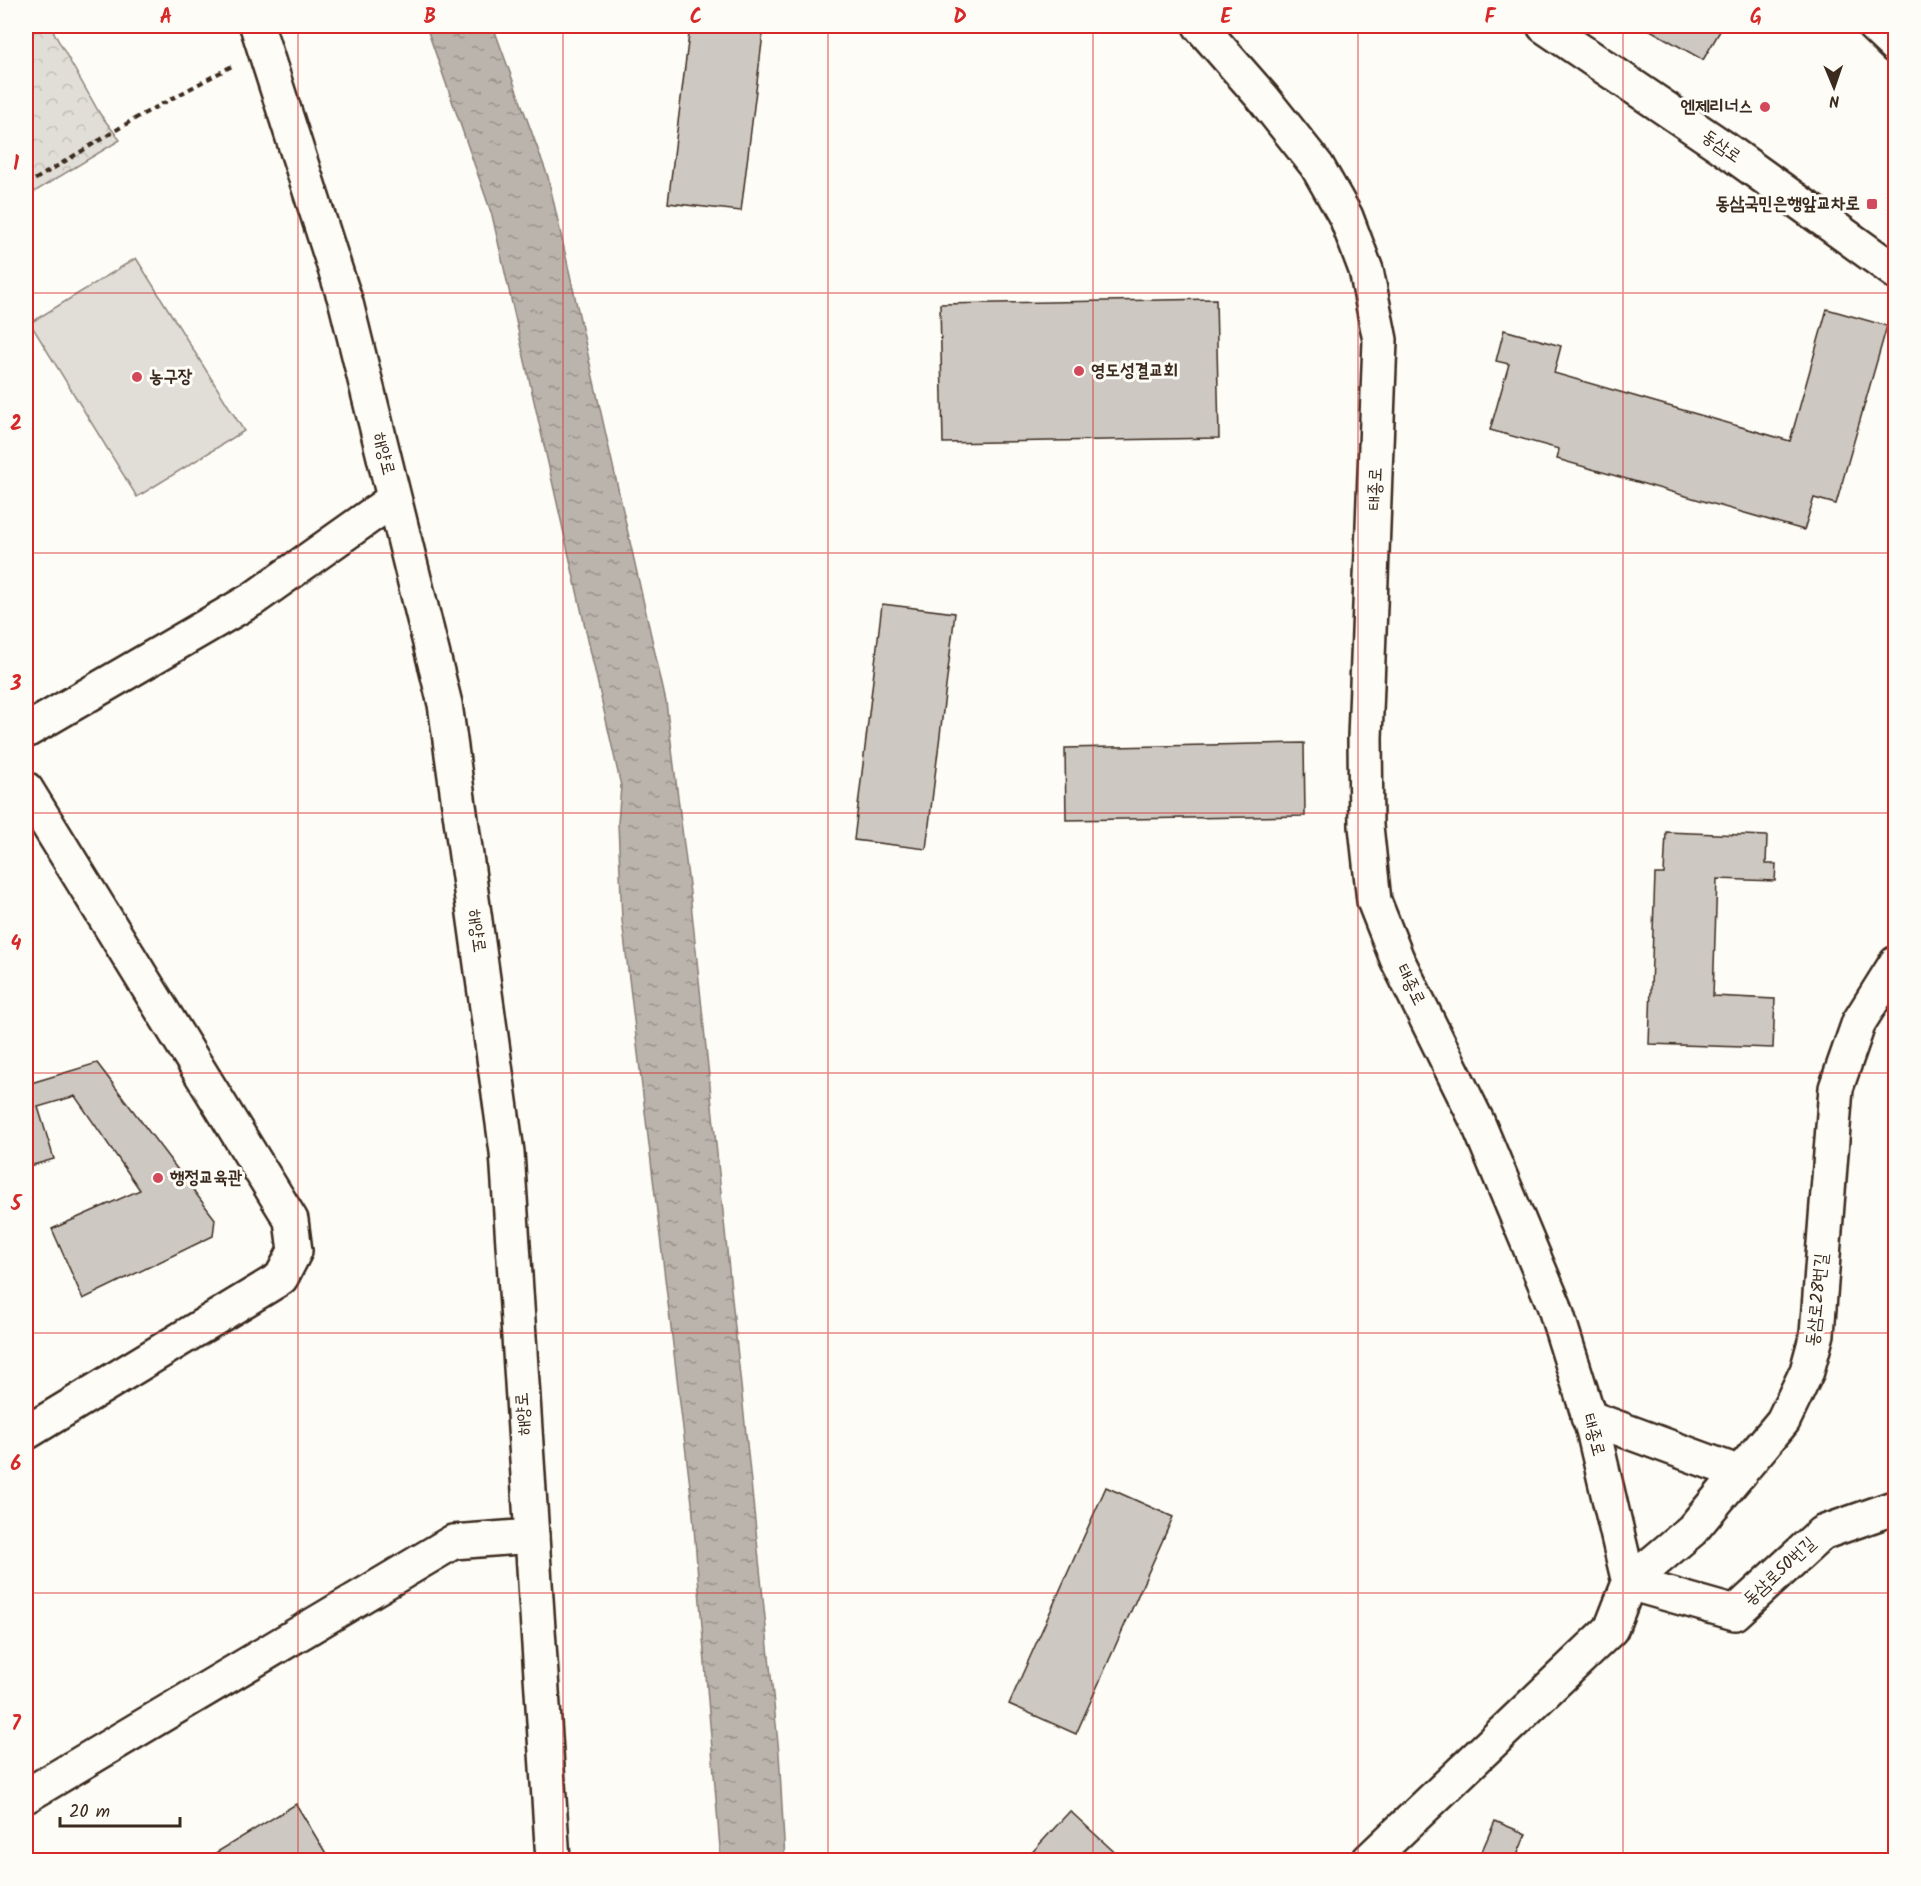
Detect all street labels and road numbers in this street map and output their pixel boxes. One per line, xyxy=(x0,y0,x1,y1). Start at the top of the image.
street label: 동삼로 xyxy=(1695,123,1747,171)
street label: 해양로 xyxy=(364,429,402,479)
street label: 태종로 xyxy=(1361,467,1391,511)
street label: 해양로 xyxy=(459,907,493,955)
street label: 태종로 xyxy=(1387,959,1433,1011)
street label: 동삼로28번길 xyxy=(1799,1251,1837,1348)
street label: 해양로 xyxy=(508,1391,540,1437)
street label: 태종로 xyxy=(1573,1410,1613,1460)
street label: 동삼로50번길 xyxy=(1737,1530,1824,1614)

